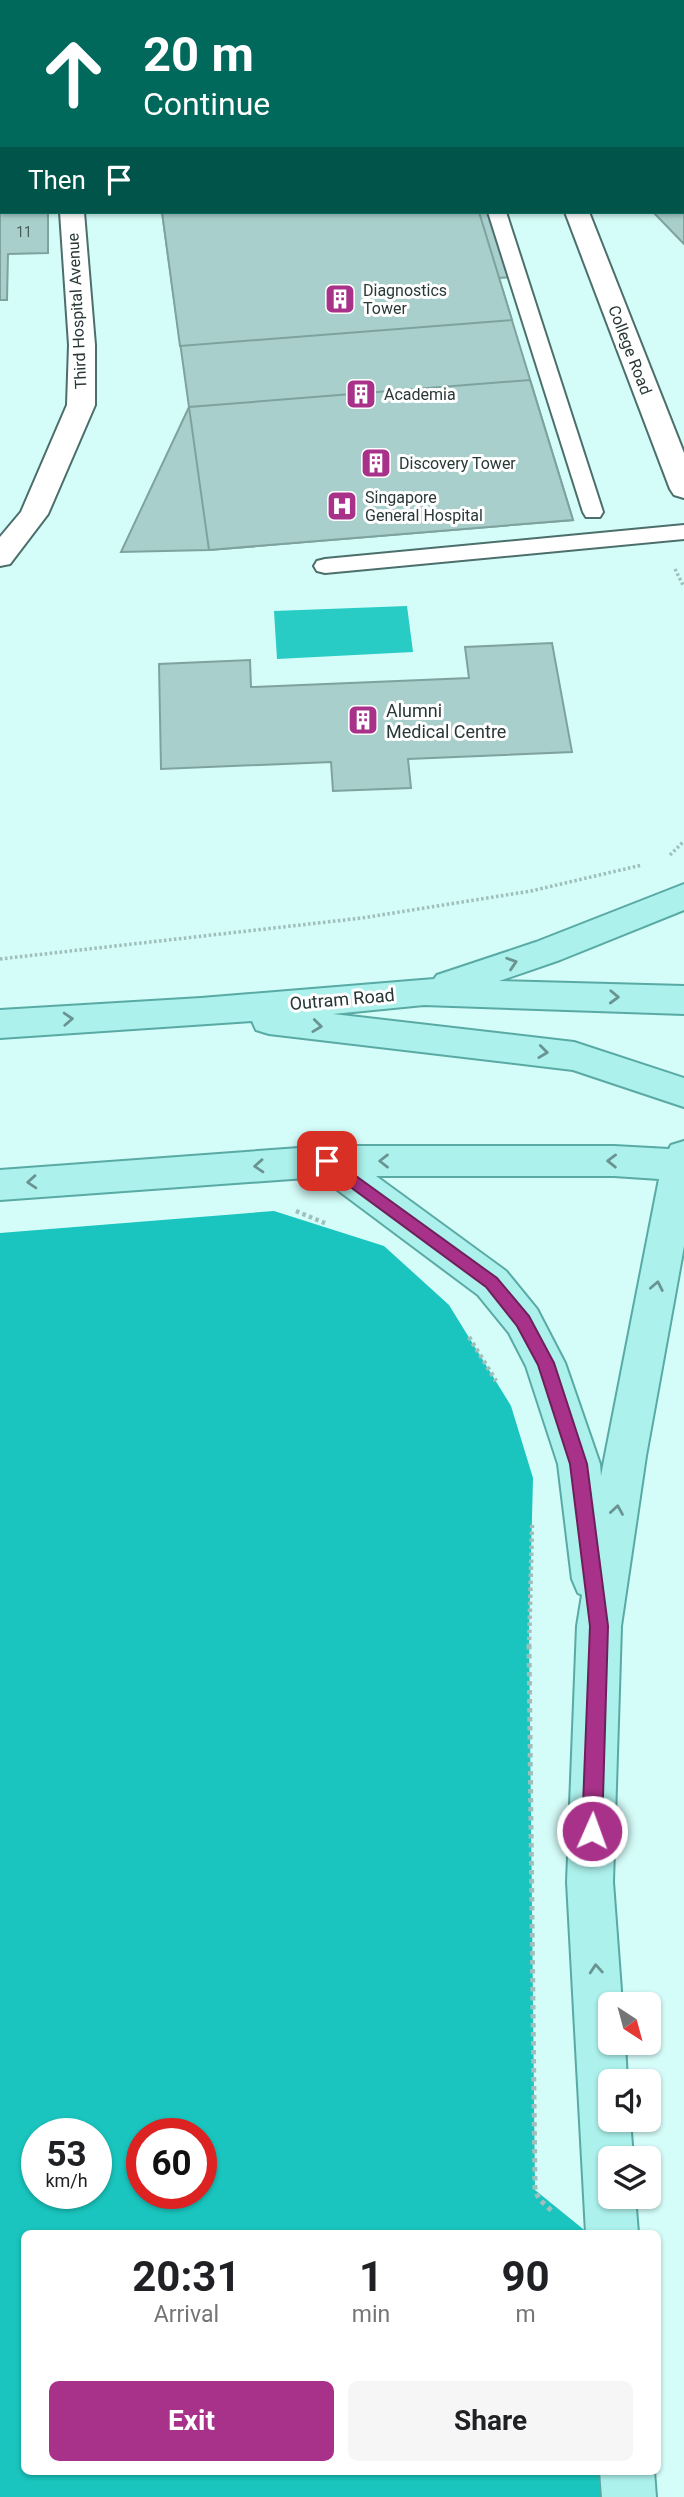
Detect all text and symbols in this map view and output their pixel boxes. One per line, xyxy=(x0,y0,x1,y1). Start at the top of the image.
text: 20 m xyxy=(143,26,254,83)
icon: ahead xyxy=(28,28,119,119)
text: Continue xyxy=(143,85,270,123)
icon: arrive xyxy=(100,161,138,199)
text: Then xyxy=(28,165,86,195)
house number: 11 xyxy=(16,224,32,240)
street label: Third Hospital Avenue xyxy=(63,232,91,390)
place label: Diagnostics Tower xyxy=(363,281,447,318)
building icon: Diagnostics Tower xyxy=(323,282,357,316)
street label: College Road xyxy=(604,303,656,397)
building icon: Academia xyxy=(344,377,378,411)
place label: Academia xyxy=(384,385,456,404)
building icon: Discovery Tower xyxy=(359,446,393,480)
place label: Discovery Tower xyxy=(399,454,516,473)
place label: Singapore General Hospital xyxy=(365,488,483,525)
hospital icon: Singapore General Hospital xyxy=(325,489,359,523)
place label: Alumni Medical Centre xyxy=(386,700,506,742)
building icon: Alumni Medical Centre xyxy=(346,703,380,737)
one-way arrow xyxy=(505,957,517,971)
street label: Outram Road xyxy=(289,984,395,1014)
one-way arrow xyxy=(609,990,620,1005)
one-way arrow xyxy=(63,1012,74,1027)
one-way arrow xyxy=(312,1019,323,1034)
one-way arrow xyxy=(538,1045,549,1060)
pin xyxy=(297,1131,357,1191)
icon: arrive xyxy=(308,1142,346,1180)
one-way arrow xyxy=(379,1153,389,1169)
one-way arrow xyxy=(606,1154,617,1169)
one-way arrow xyxy=(253,1158,264,1173)
one-way arrow xyxy=(26,1175,37,1190)
one-way arrow xyxy=(649,1280,664,1292)
one-way arrow xyxy=(609,1504,624,1516)
position arrow xyxy=(555,1794,629,1868)
one-way arrow xyxy=(588,1963,603,1974)
north arrow xyxy=(598,1992,662,2054)
map controls xyxy=(598,1992,661,2209)
button: sound xyxy=(598,2069,661,2132)
speed limit sign: 60 xyxy=(126,2118,217,2209)
text: 53 xyxy=(46,2134,87,2175)
button: layers xyxy=(598,2146,661,2209)
text: km/h xyxy=(45,2170,88,2191)
text: 20:31 xyxy=(132,2252,241,2301)
text: 1 xyxy=(359,2252,383,2301)
text: 90 xyxy=(502,2252,550,2301)
text: Arrival xyxy=(154,2301,219,2328)
text: min xyxy=(352,2301,390,2328)
text: m xyxy=(516,2301,536,2328)
button: Exit xyxy=(49,2381,334,2461)
button: Share xyxy=(348,2381,633,2461)

